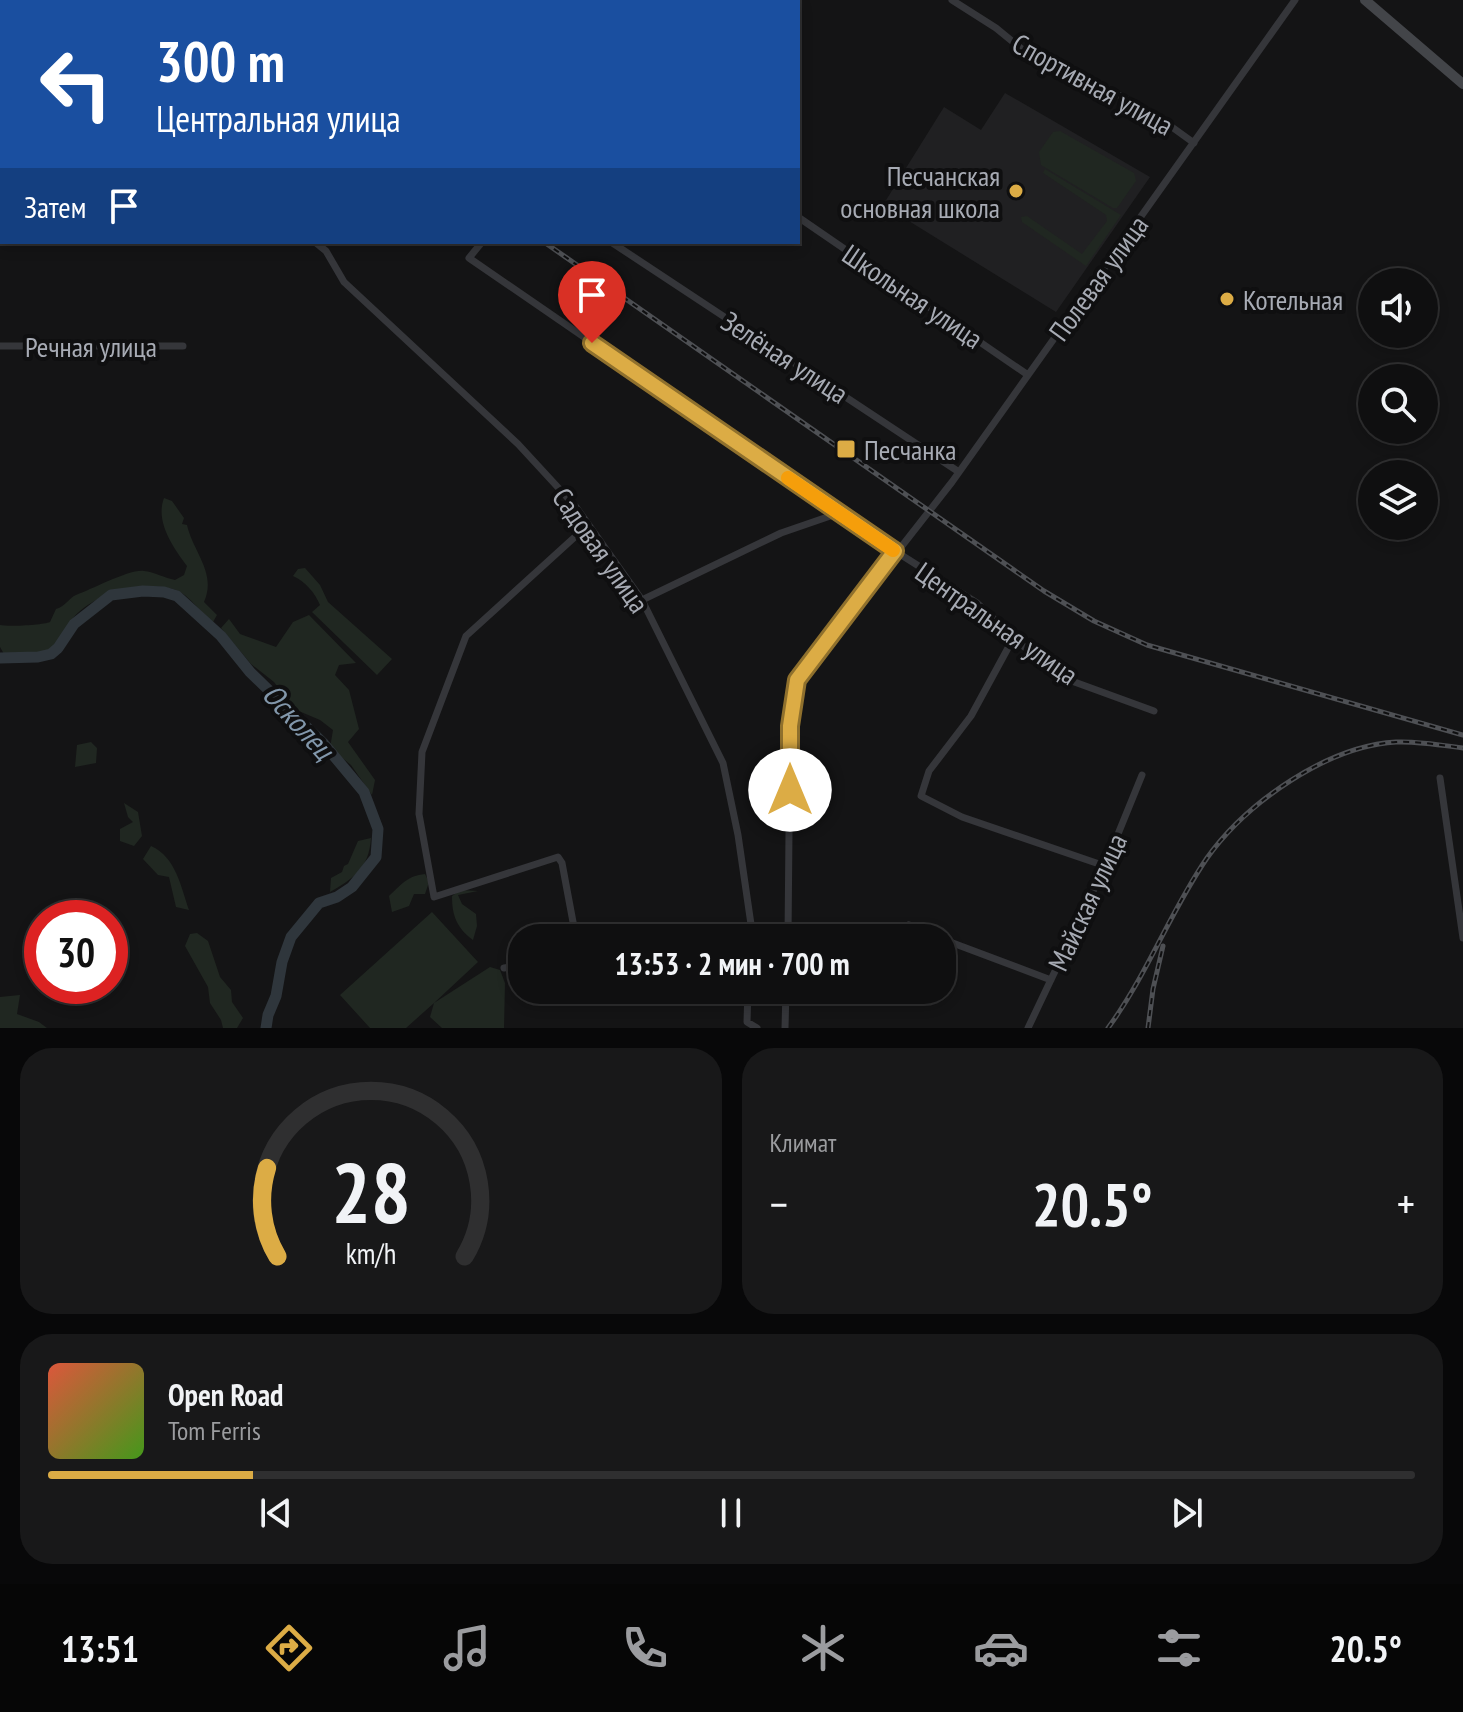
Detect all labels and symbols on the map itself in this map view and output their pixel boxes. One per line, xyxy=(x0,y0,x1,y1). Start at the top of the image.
street label: Спортивная улица xyxy=(1006,24,1180,144)
place label: Песчанская основная школа xyxy=(840,157,1000,226)
marker: Песчанская основная школа xyxy=(1007,182,1025,200)
street label: Полевая улица xyxy=(1040,208,1156,348)
street label: Школьная улица xyxy=(836,235,990,357)
pin xyxy=(558,261,626,343)
place label: Котельная xyxy=(1243,281,1343,318)
marker: Котельная xyxy=(1218,290,1236,308)
street label: Зелёная улица xyxy=(715,302,855,412)
street label: Речная улица xyxy=(25,328,157,365)
place label: Песчанка xyxy=(864,431,957,468)
marker: Песчанка xyxy=(835,438,857,460)
street label: Садовая улица xyxy=(544,480,658,620)
street label: Центральная улица xyxy=(908,553,1086,693)
water label: Осколец xyxy=(255,675,345,769)
position arrow xyxy=(748,748,832,832)
street label: Майская улица xyxy=(1039,827,1135,977)
speed limit sign: 30 xyxy=(24,900,128,1004)

